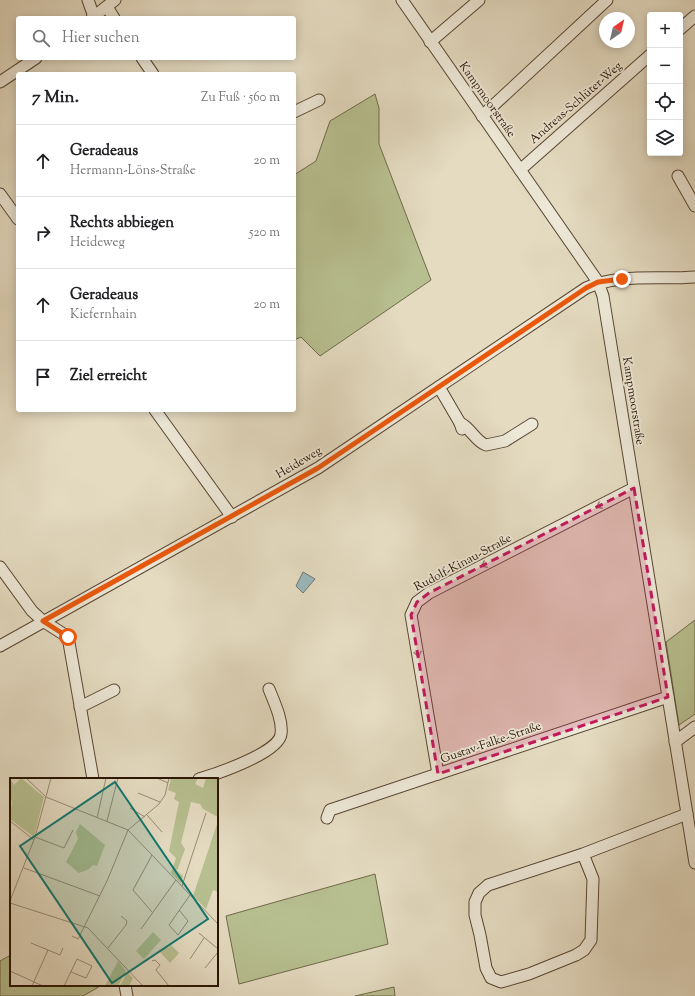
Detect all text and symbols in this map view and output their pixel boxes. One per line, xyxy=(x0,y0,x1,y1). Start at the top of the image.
north arrow xyxy=(599,12,635,48)
map controls xyxy=(647,12,683,156)
button: + xyxy=(647,12,683,48)
search box xyxy=(16,16,296,60)
icon: search xyxy=(30,27,52,49)
text: Hier suchen xyxy=(62,28,140,49)
button: − xyxy=(647,48,683,84)
street label: Andreas-Schlüter-Weg xyxy=(526,57,627,148)
street label: Kampmoorstraße xyxy=(454,58,520,142)
button: locate xyxy=(647,84,683,120)
text: 7 Min. xyxy=(32,86,79,110)
text: Zu Fuß · 560 m xyxy=(201,89,280,107)
button: layers xyxy=(647,120,683,156)
text: Geradeaus xyxy=(70,141,138,162)
icon: ahead xyxy=(32,150,54,172)
text: 20 m xyxy=(254,152,280,170)
text: Hermann-Löns-Straße xyxy=(70,162,196,180)
text: Rechts abbiegen xyxy=(70,213,174,234)
icon: right xyxy=(32,222,54,244)
text: 520 m xyxy=(249,224,280,242)
text: Heideweg xyxy=(70,234,125,252)
route end xyxy=(613,270,631,288)
text: Geradeaus xyxy=(70,285,138,306)
icon: ahead xyxy=(32,294,54,316)
text: 20 m xyxy=(254,296,280,314)
text: Kiefernhain xyxy=(70,306,137,324)
street label: Kampmoorstraße xyxy=(617,356,649,447)
icon: arrive xyxy=(32,366,54,388)
text: Ziel erreicht xyxy=(70,366,147,387)
street label: Heideweg xyxy=(273,442,325,484)
one-way arrow xyxy=(596,501,604,509)
street label: Rudolf-Kinau-Straße xyxy=(411,529,515,596)
one-way arrow xyxy=(481,560,488,568)
route start xyxy=(59,628,77,646)
one-way arrow xyxy=(413,650,421,657)
street label: Gustav-Falke-Straße xyxy=(438,717,544,769)
inset map xyxy=(10,778,218,986)

